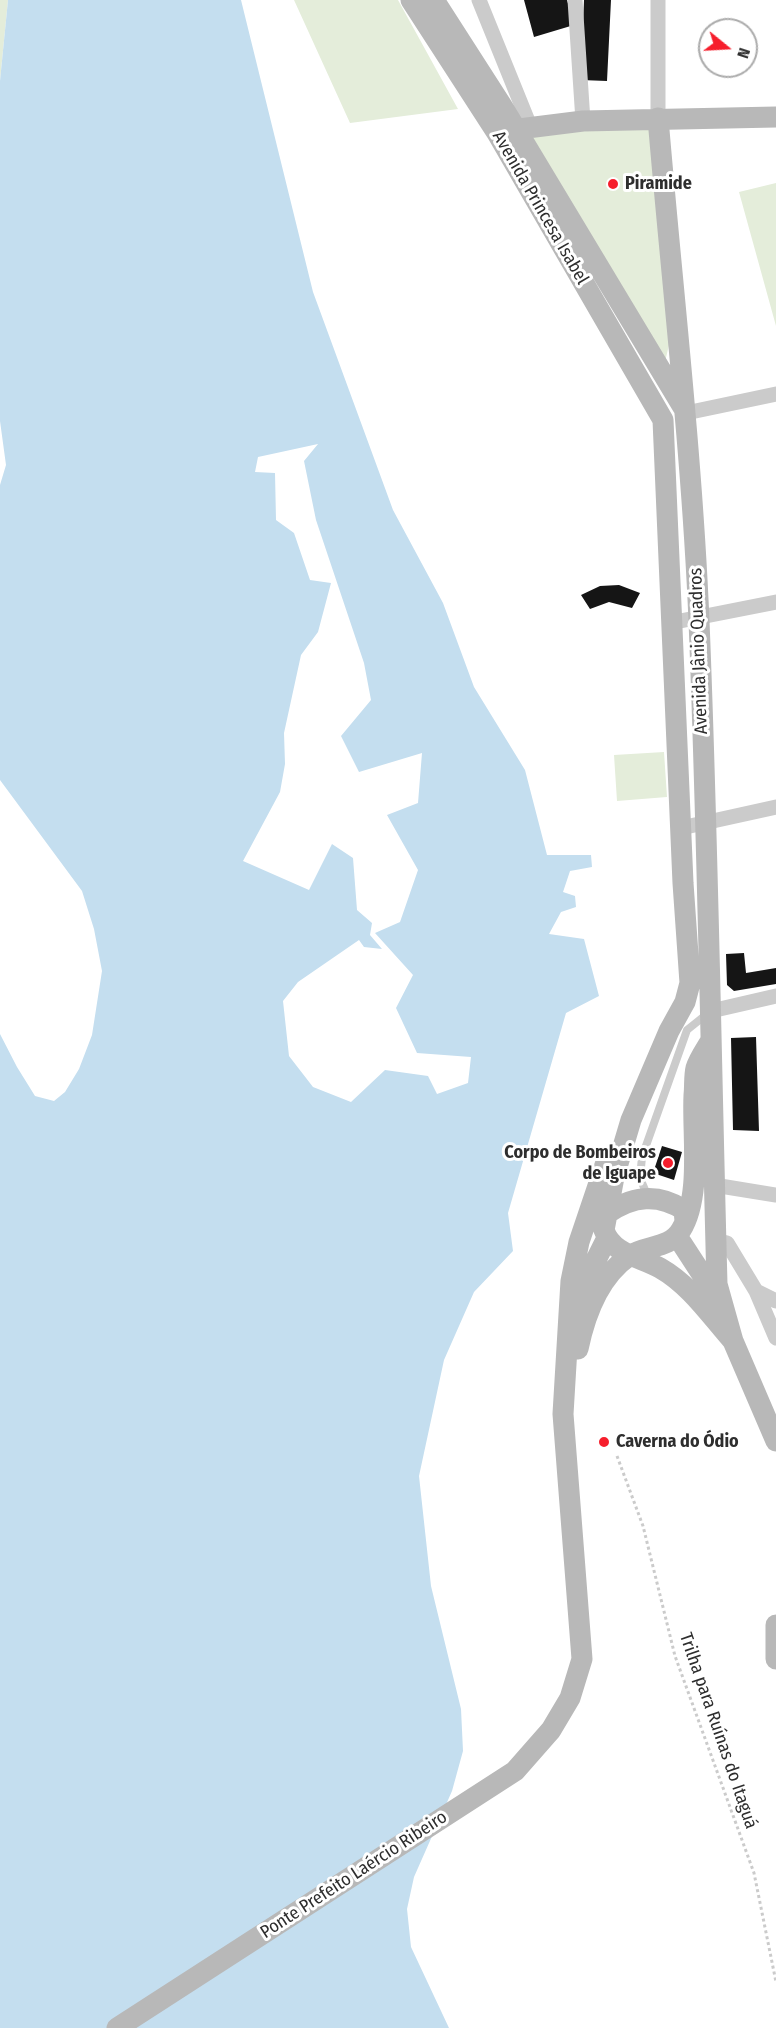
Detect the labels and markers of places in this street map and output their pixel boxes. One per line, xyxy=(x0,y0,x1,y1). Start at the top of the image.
place label: Piramide xyxy=(625,173,692,195)
marker: Piramide xyxy=(606,177,620,191)
place label: Corpo de Bombeiros de Iguape xyxy=(504,1142,656,1184)
marker: Corpo de Bombeiros de Iguape xyxy=(661,1156,675,1170)
place label: Caverna do Ódio xyxy=(616,1431,739,1453)
marker: Caverna do Ódio xyxy=(597,1435,611,1449)

